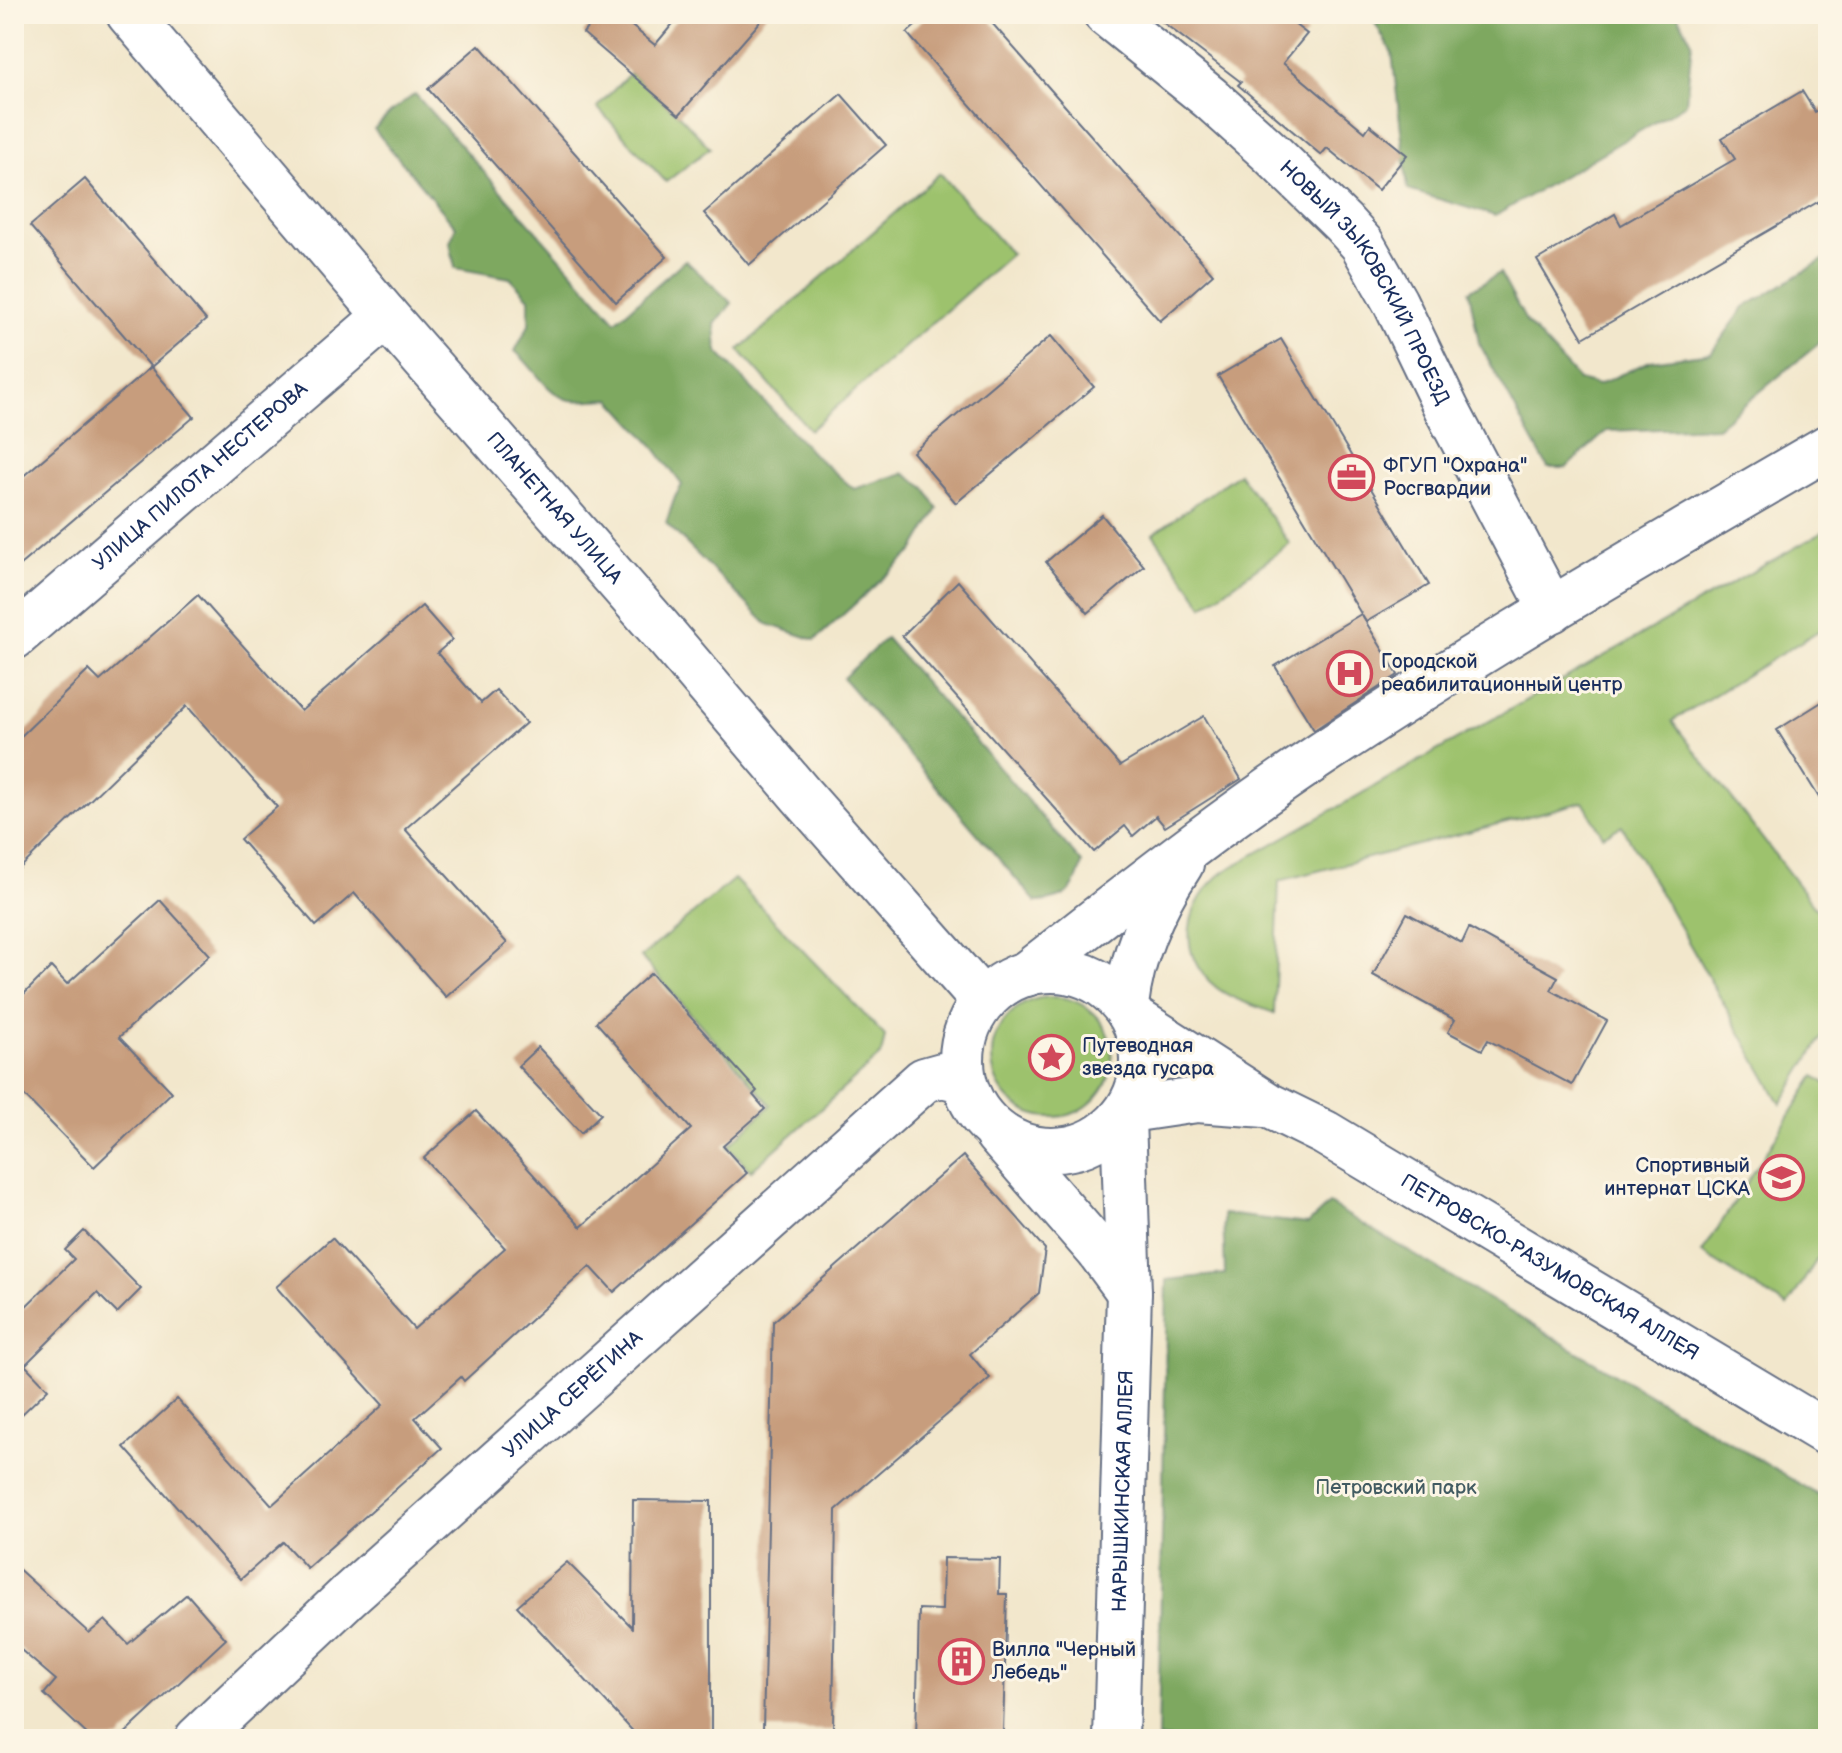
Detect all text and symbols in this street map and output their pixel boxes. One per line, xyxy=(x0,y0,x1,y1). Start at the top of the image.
street label: НОВЫЙ ЗЫКОВСКИЙ ПРОЕЗД xyxy=(1274,156,1455,409)
street label: УЛИЦА ПИЛОТА НЕСТЕРОВА xyxy=(88,376,313,576)
street label: ПЛАНЕТНАЯ УЛИЦА xyxy=(481,427,628,590)
office icon: ФГУП "Охрана" Росгвардии xyxy=(1328,454,1376,502)
place label: ФГУП "Охрана" Росгвардии xyxy=(1383,454,1528,501)
hospital icon: Городской реабилитационный центр xyxy=(1326,649,1374,697)
place label: Городской реабилитационный центр xyxy=(1381,650,1623,697)
place icon: Путеводная звезда гусара xyxy=(1027,1033,1075,1081)
place label: Путеводная звезда гусара xyxy=(1082,1034,1214,1081)
place label: Спортивный интернат ЦСКА xyxy=(1604,1154,1751,1201)
school or university icon: Спортивный интернат ЦСКА xyxy=(1757,1154,1805,1202)
street label: ПЕТРОВСКО-РАЗУМОВСКАЯ АЛЛЕЯ xyxy=(1396,1169,1703,1366)
street label: УЛИЦА СЕРЁГИНА xyxy=(498,1325,648,1463)
street label: НАРЫШКИНСКАЯ АЛЛЕЯ xyxy=(1108,1370,1139,1612)
park label: Петровский парк xyxy=(1315,1476,1477,1500)
building icon: Вилла "Черный Лебедь" xyxy=(937,1638,985,1686)
place label: Вилла "Черный Лебедь" xyxy=(991,1638,1136,1685)

